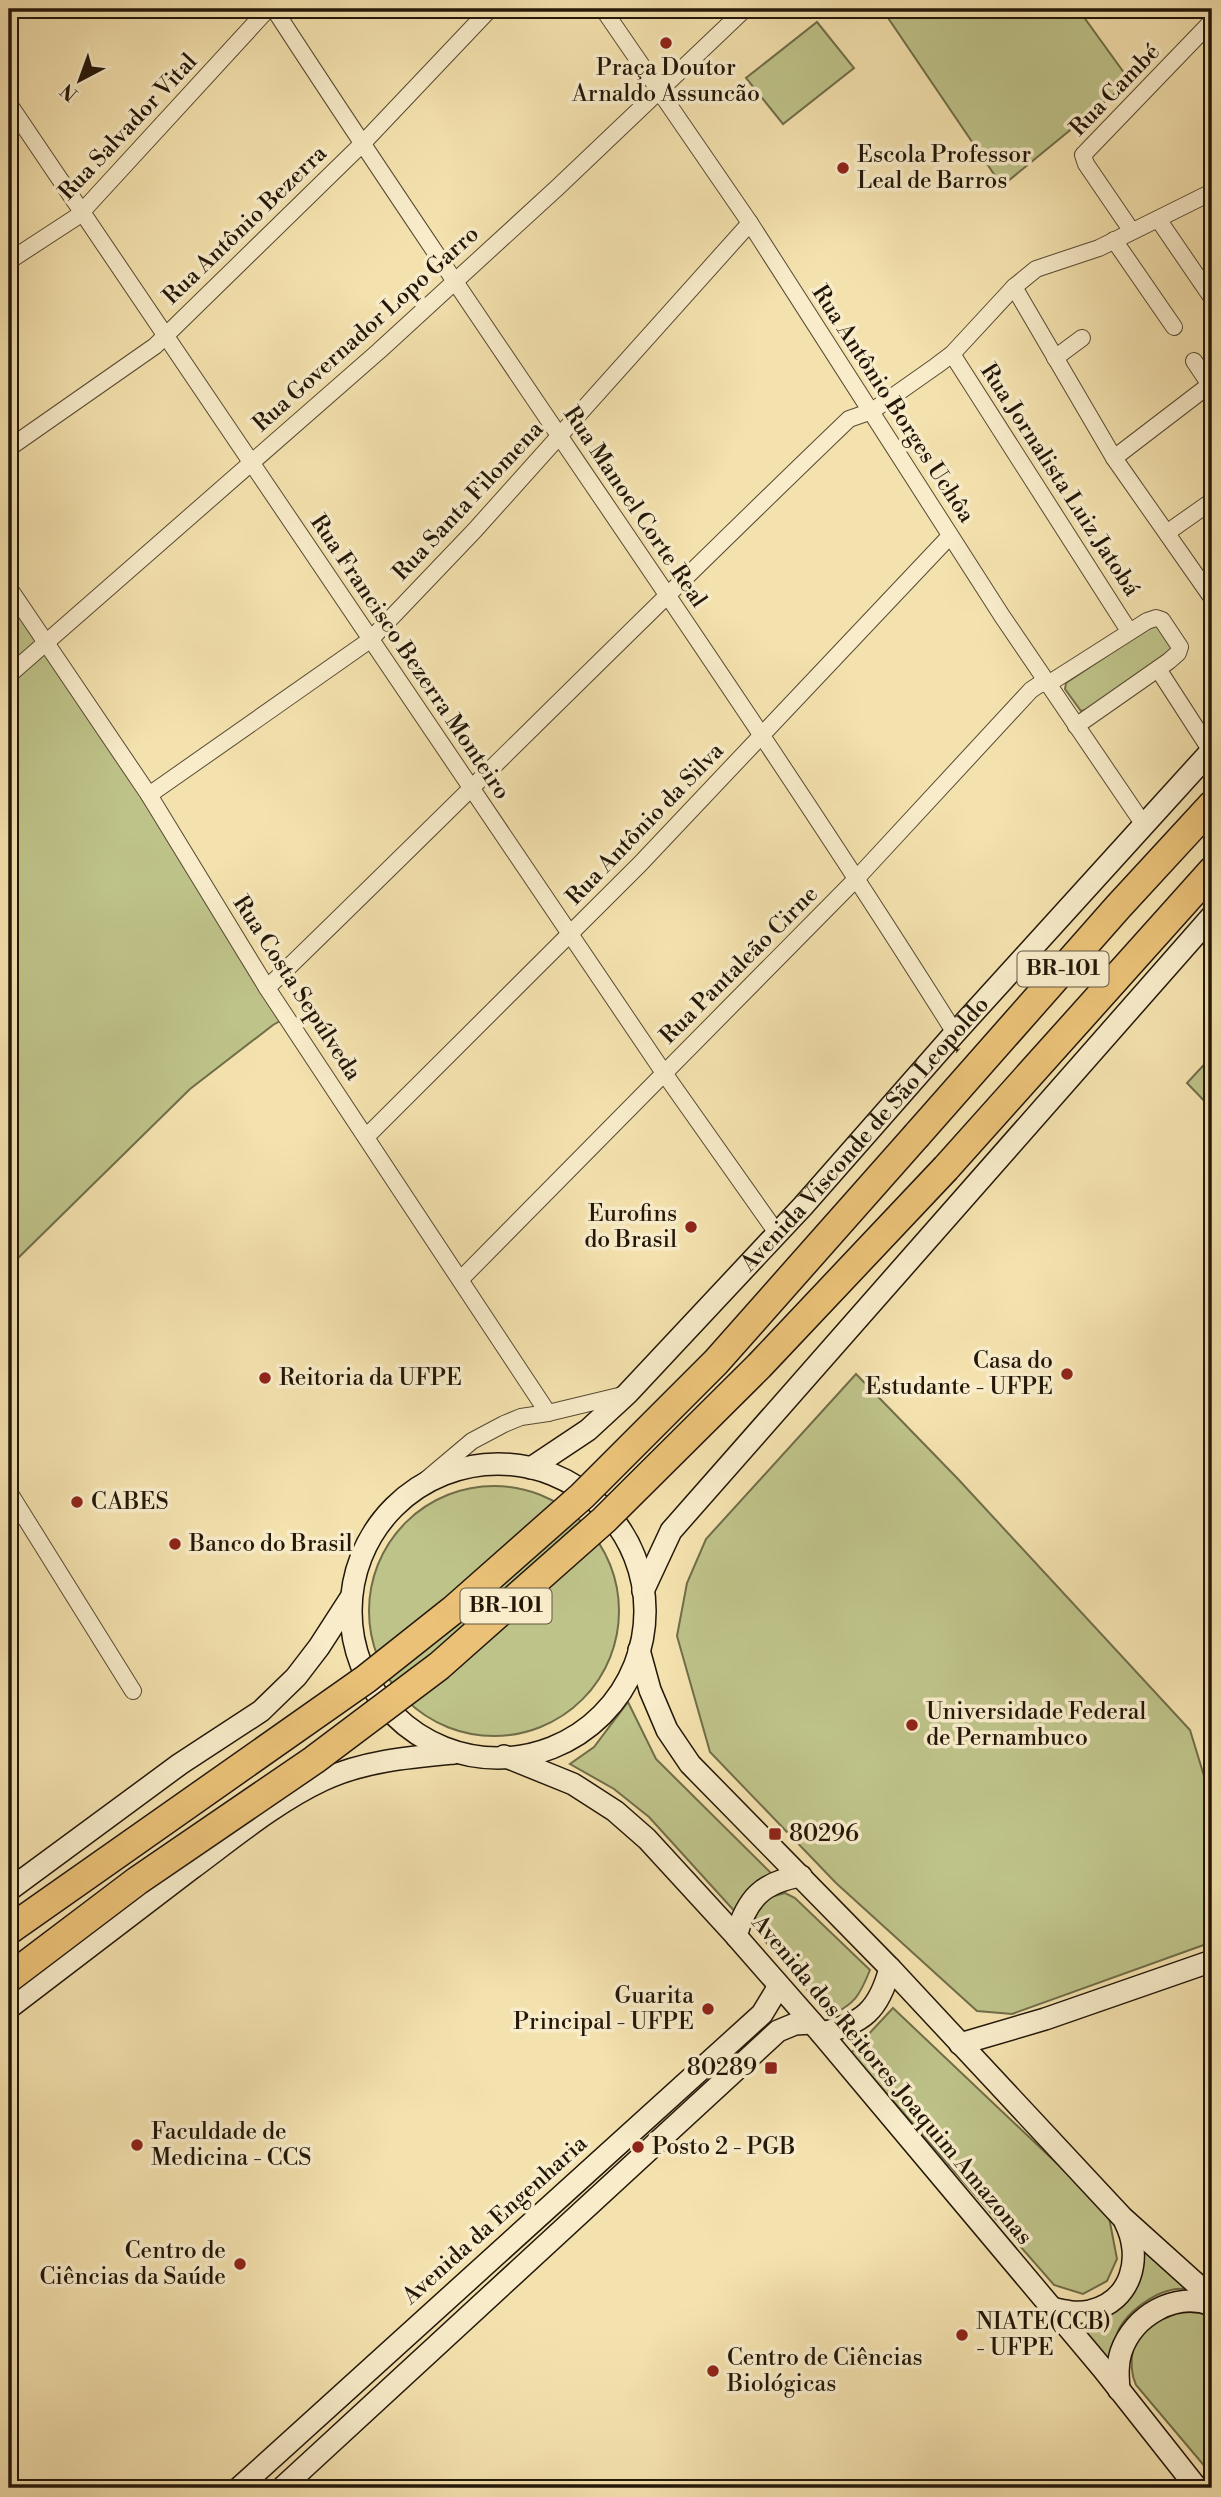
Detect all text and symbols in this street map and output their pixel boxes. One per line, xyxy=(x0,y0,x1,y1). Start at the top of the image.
marker: Praça Doutor Arnaldo Assuncão xyxy=(658,35,674,51)
street label: Rua Cambé xyxy=(1064,38,1166,142)
north arrow xyxy=(46,46,116,116)
street label: Rua Salvador Vital xyxy=(53,48,203,206)
place label: Praça Doutor Arnaldo Assuncão xyxy=(571,54,760,108)
text: N xyxy=(56,78,83,106)
street label: Rua Antônio Bezerra xyxy=(157,139,333,310)
place label: Escola Professor Leal de Barros xyxy=(857,141,1031,195)
marker: Escola Professor Leal de Barros xyxy=(835,160,851,176)
street label: Rua Governador Lopo Garro xyxy=(247,220,485,438)
street label: Rua Antônio Borges Uchôa xyxy=(806,280,981,528)
street label: Rua Jornalista Luiz Jatobá xyxy=(974,358,1146,602)
street label: Rua Manoel Corte Real xyxy=(557,401,713,613)
street label: Rua Santa Filomena xyxy=(387,415,549,587)
street label: Rua Francisco Bezerra Monteiro xyxy=(304,509,516,805)
street label: Rua Antônio da Silva xyxy=(560,737,730,911)
street label: Rua Pantaleão Cirne xyxy=(654,880,824,1050)
street label: Rua Costa Sepúlveda xyxy=(227,890,367,1086)
road number: BR-101 xyxy=(1018,951,1108,986)
street label: Avenida Visconde de São Leopoldo xyxy=(734,991,995,1278)
place label: Eurofins do Brasil xyxy=(584,1200,677,1254)
marker: Eurofins do Brasil xyxy=(683,1219,699,1235)
place label: Casa do Estudante - UFPE xyxy=(865,1347,1053,1401)
place label: Reitoria da UFPE xyxy=(279,1364,462,1392)
marker: Casa do Estudante - UFPE xyxy=(1059,1366,1075,1382)
marker: Reitoria da UFPE xyxy=(257,1370,273,1386)
place label: CABES xyxy=(91,1488,169,1516)
marker: CABES xyxy=(69,1494,85,1510)
place label: Banco do Brasil xyxy=(188,1530,353,1558)
marker: Banco do Brasil xyxy=(167,1536,183,1552)
road number: BR-101 xyxy=(461,1588,552,1624)
place label: Universidade Federal de Pernambuco xyxy=(926,1698,1146,1752)
marker: Universidade Federal de Pernambuco xyxy=(904,1717,920,1733)
place label: 80296 xyxy=(789,1820,859,1848)
marker: 80296 xyxy=(767,1826,783,1842)
street label: Avenida dos Reitores Joaquim Amazonas xyxy=(745,1909,1038,2251)
place label: Guarita Principal - UFPE xyxy=(513,1982,694,2036)
marker: Guarita Principal - UFPE xyxy=(700,2001,716,2017)
place label: 80289 xyxy=(687,2054,757,2082)
marker: 80289 xyxy=(763,2060,779,2076)
place label: Faculdade de Medicina - CCS xyxy=(151,2118,311,2172)
street label: Avenida da Engenharia xyxy=(396,2129,593,2311)
place label: Posto 2 - PGB xyxy=(652,2133,795,2161)
marker: Faculdade de Medicina - CCS xyxy=(129,2137,145,2153)
marker: Posto 2 - PGB xyxy=(630,2139,646,2155)
place label: Centro de Ciências da Saúde xyxy=(40,2237,226,2291)
marker: Centro de Ciências da Saúde xyxy=(232,2256,248,2272)
place label: NIATE(CCB) - UFPE xyxy=(976,2308,1111,2362)
marker: NIATE(CCB) - UFPE xyxy=(954,2327,970,2343)
place label: Centro de Ciências Biológicas xyxy=(726,2344,923,2398)
marker: Centro de Ciências Biológicas xyxy=(705,2363,721,2379)

